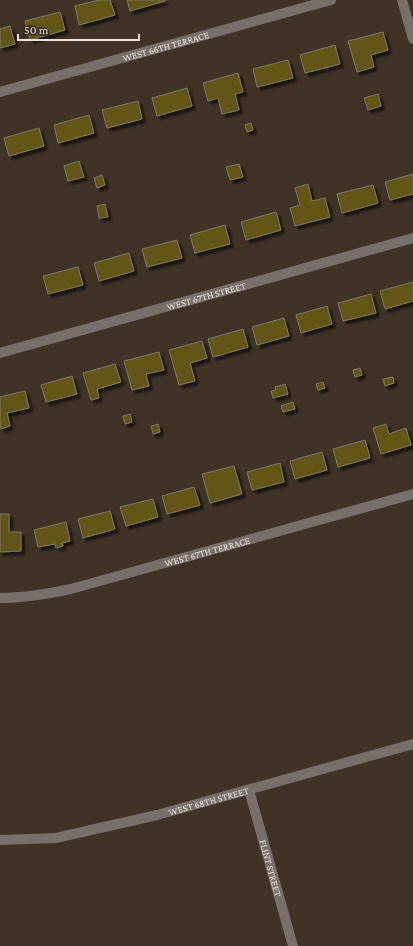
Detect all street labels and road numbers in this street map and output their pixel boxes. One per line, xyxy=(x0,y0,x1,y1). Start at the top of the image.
street label: WEST 66TH TERRACE xyxy=(121,29,211,63)
street label: WEST 67TH STREET xyxy=(165,279,248,312)
street label: WEST 67TH TERRACE xyxy=(163,534,252,568)
street label: WEST 68TH STREET xyxy=(167,784,250,817)
street label: FLINT STREET xyxy=(258,838,284,898)

